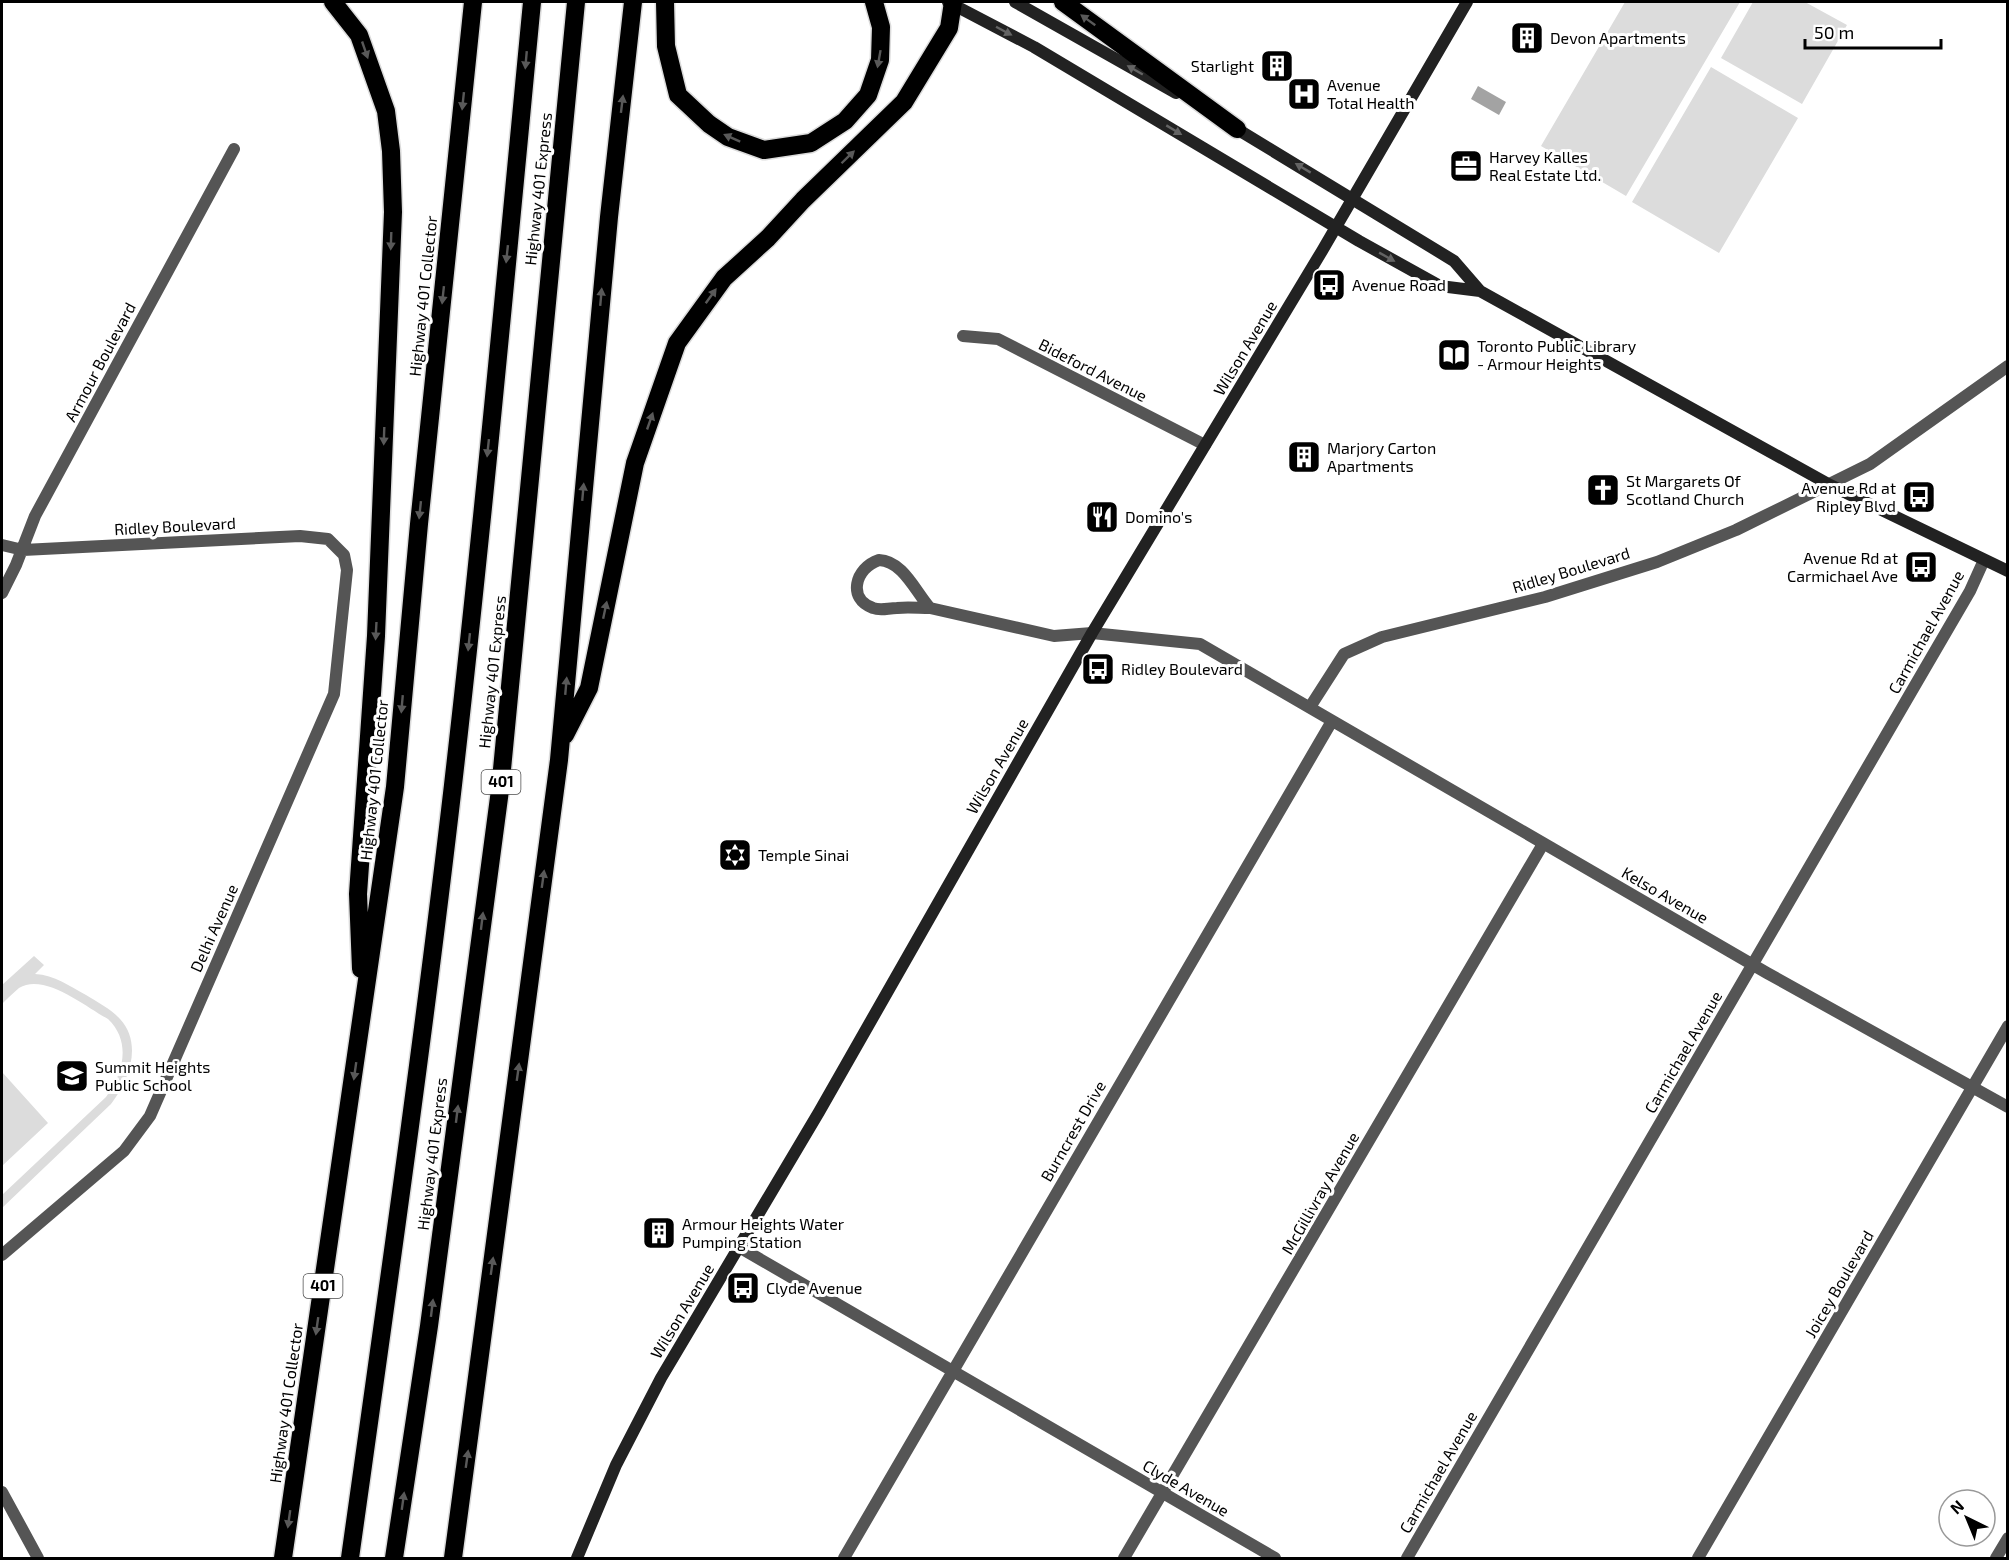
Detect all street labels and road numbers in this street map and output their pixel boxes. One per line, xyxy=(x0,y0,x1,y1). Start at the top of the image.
street label: Highway 401 Express xyxy=(520,112,555,266)
street label: Highway 401 Collector xyxy=(405,214,440,377)
street label: Wilson Avenue xyxy=(1209,297,1280,399)
street label: Armour Boulevard xyxy=(60,299,139,425)
street label: Bideford Avenue xyxy=(1036,334,1151,405)
street label: Ridley Boulevard xyxy=(114,513,236,538)
street label: Ridley Boulevard xyxy=(1510,543,1632,596)
street label: Carmichael Avenue xyxy=(1884,567,1967,697)
street label: Highway 401 Express xyxy=(474,595,509,749)
street label: Highway 401 Collector xyxy=(356,698,391,861)
street label: Wilson Avenue xyxy=(962,715,1032,817)
road number: 401 xyxy=(482,770,520,794)
street label: Kelso Avenue xyxy=(1619,862,1712,927)
street label: Delhi Avenue xyxy=(186,881,241,975)
street label: Carmichael Avenue xyxy=(1640,987,1725,1116)
street label: Highway 401 Express xyxy=(413,1077,450,1231)
street label: Burncrest Drive xyxy=(1036,1077,1109,1184)
street label: McGillivray Avenue xyxy=(1277,1128,1362,1257)
street label: Joicey Boulevard xyxy=(1800,1227,1877,1341)
street label: Wilson Avenue xyxy=(646,1260,717,1362)
road number: 401 xyxy=(304,1274,342,1298)
street label: Highway 401 Collector xyxy=(265,1321,306,1484)
street label: Carmichael Avenue xyxy=(1395,1407,1480,1536)
street label: Clyde Avenue xyxy=(1140,1455,1233,1520)

